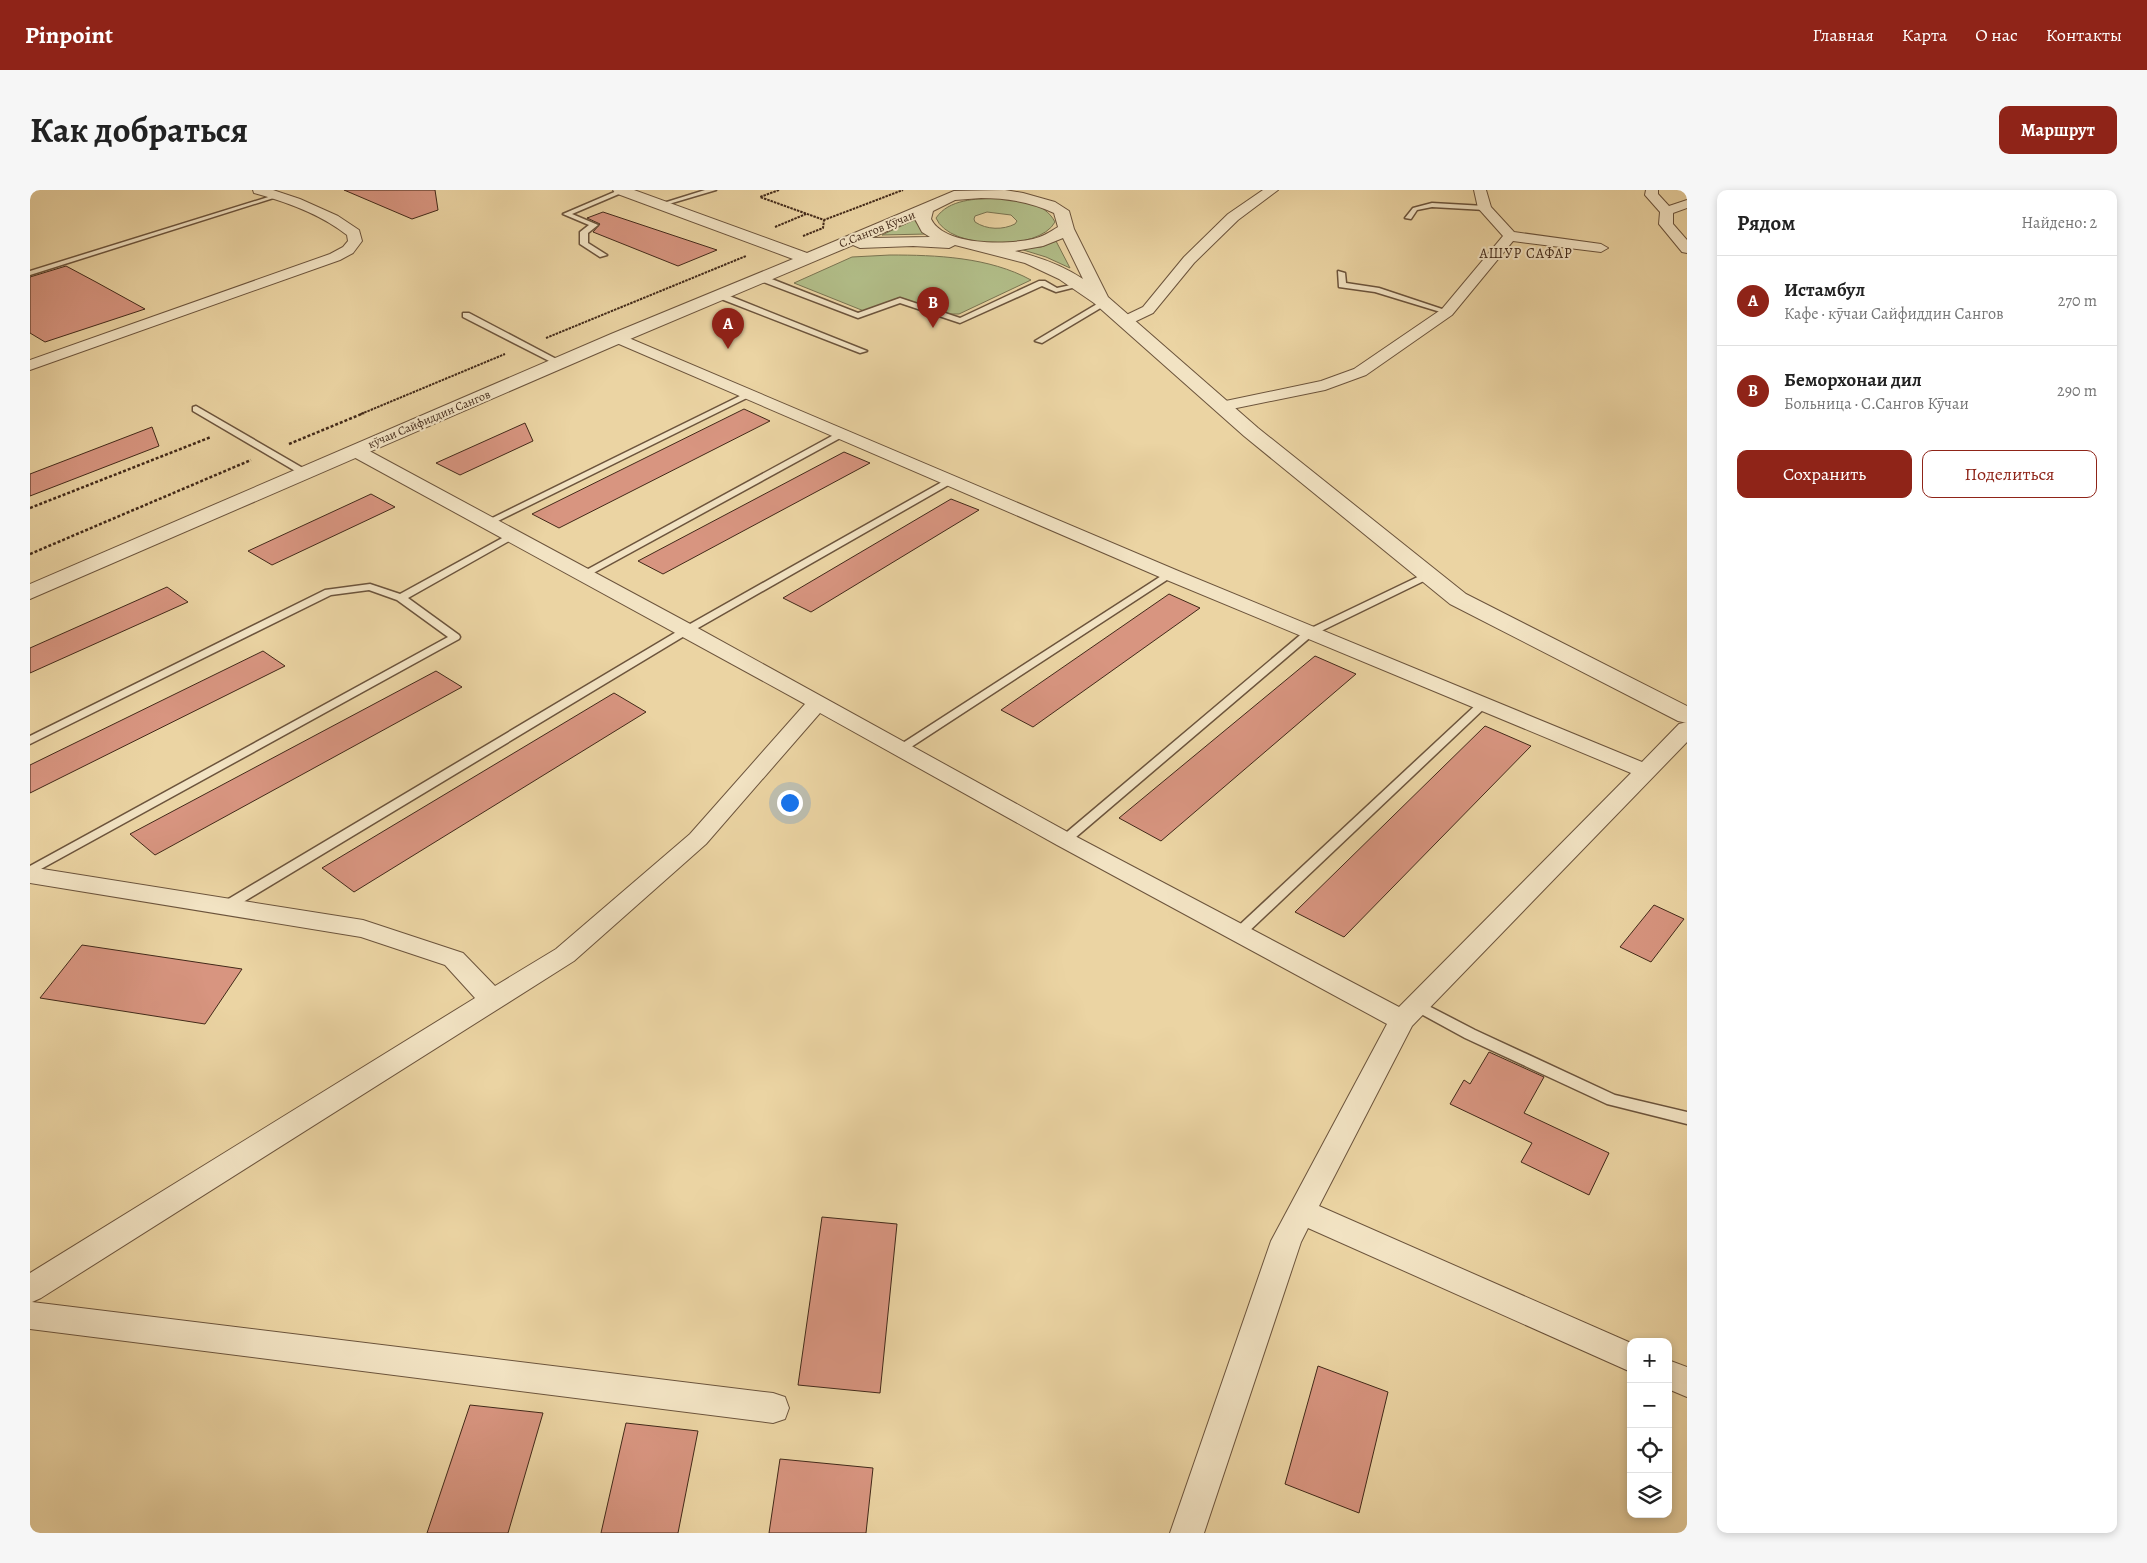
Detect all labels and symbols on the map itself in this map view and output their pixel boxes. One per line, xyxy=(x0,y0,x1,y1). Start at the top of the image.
street label: С.Сангов Кӯчаи xyxy=(837,206,917,252)
district label: АШУР САФАР xyxy=(1478,244,1573,263)
pin: B xyxy=(917,287,949,328)
pin: A xyxy=(712,308,744,349)
street label: кӯчаи Сайфиддин Сангов xyxy=(365,386,493,452)
your location xyxy=(777,790,803,816)

